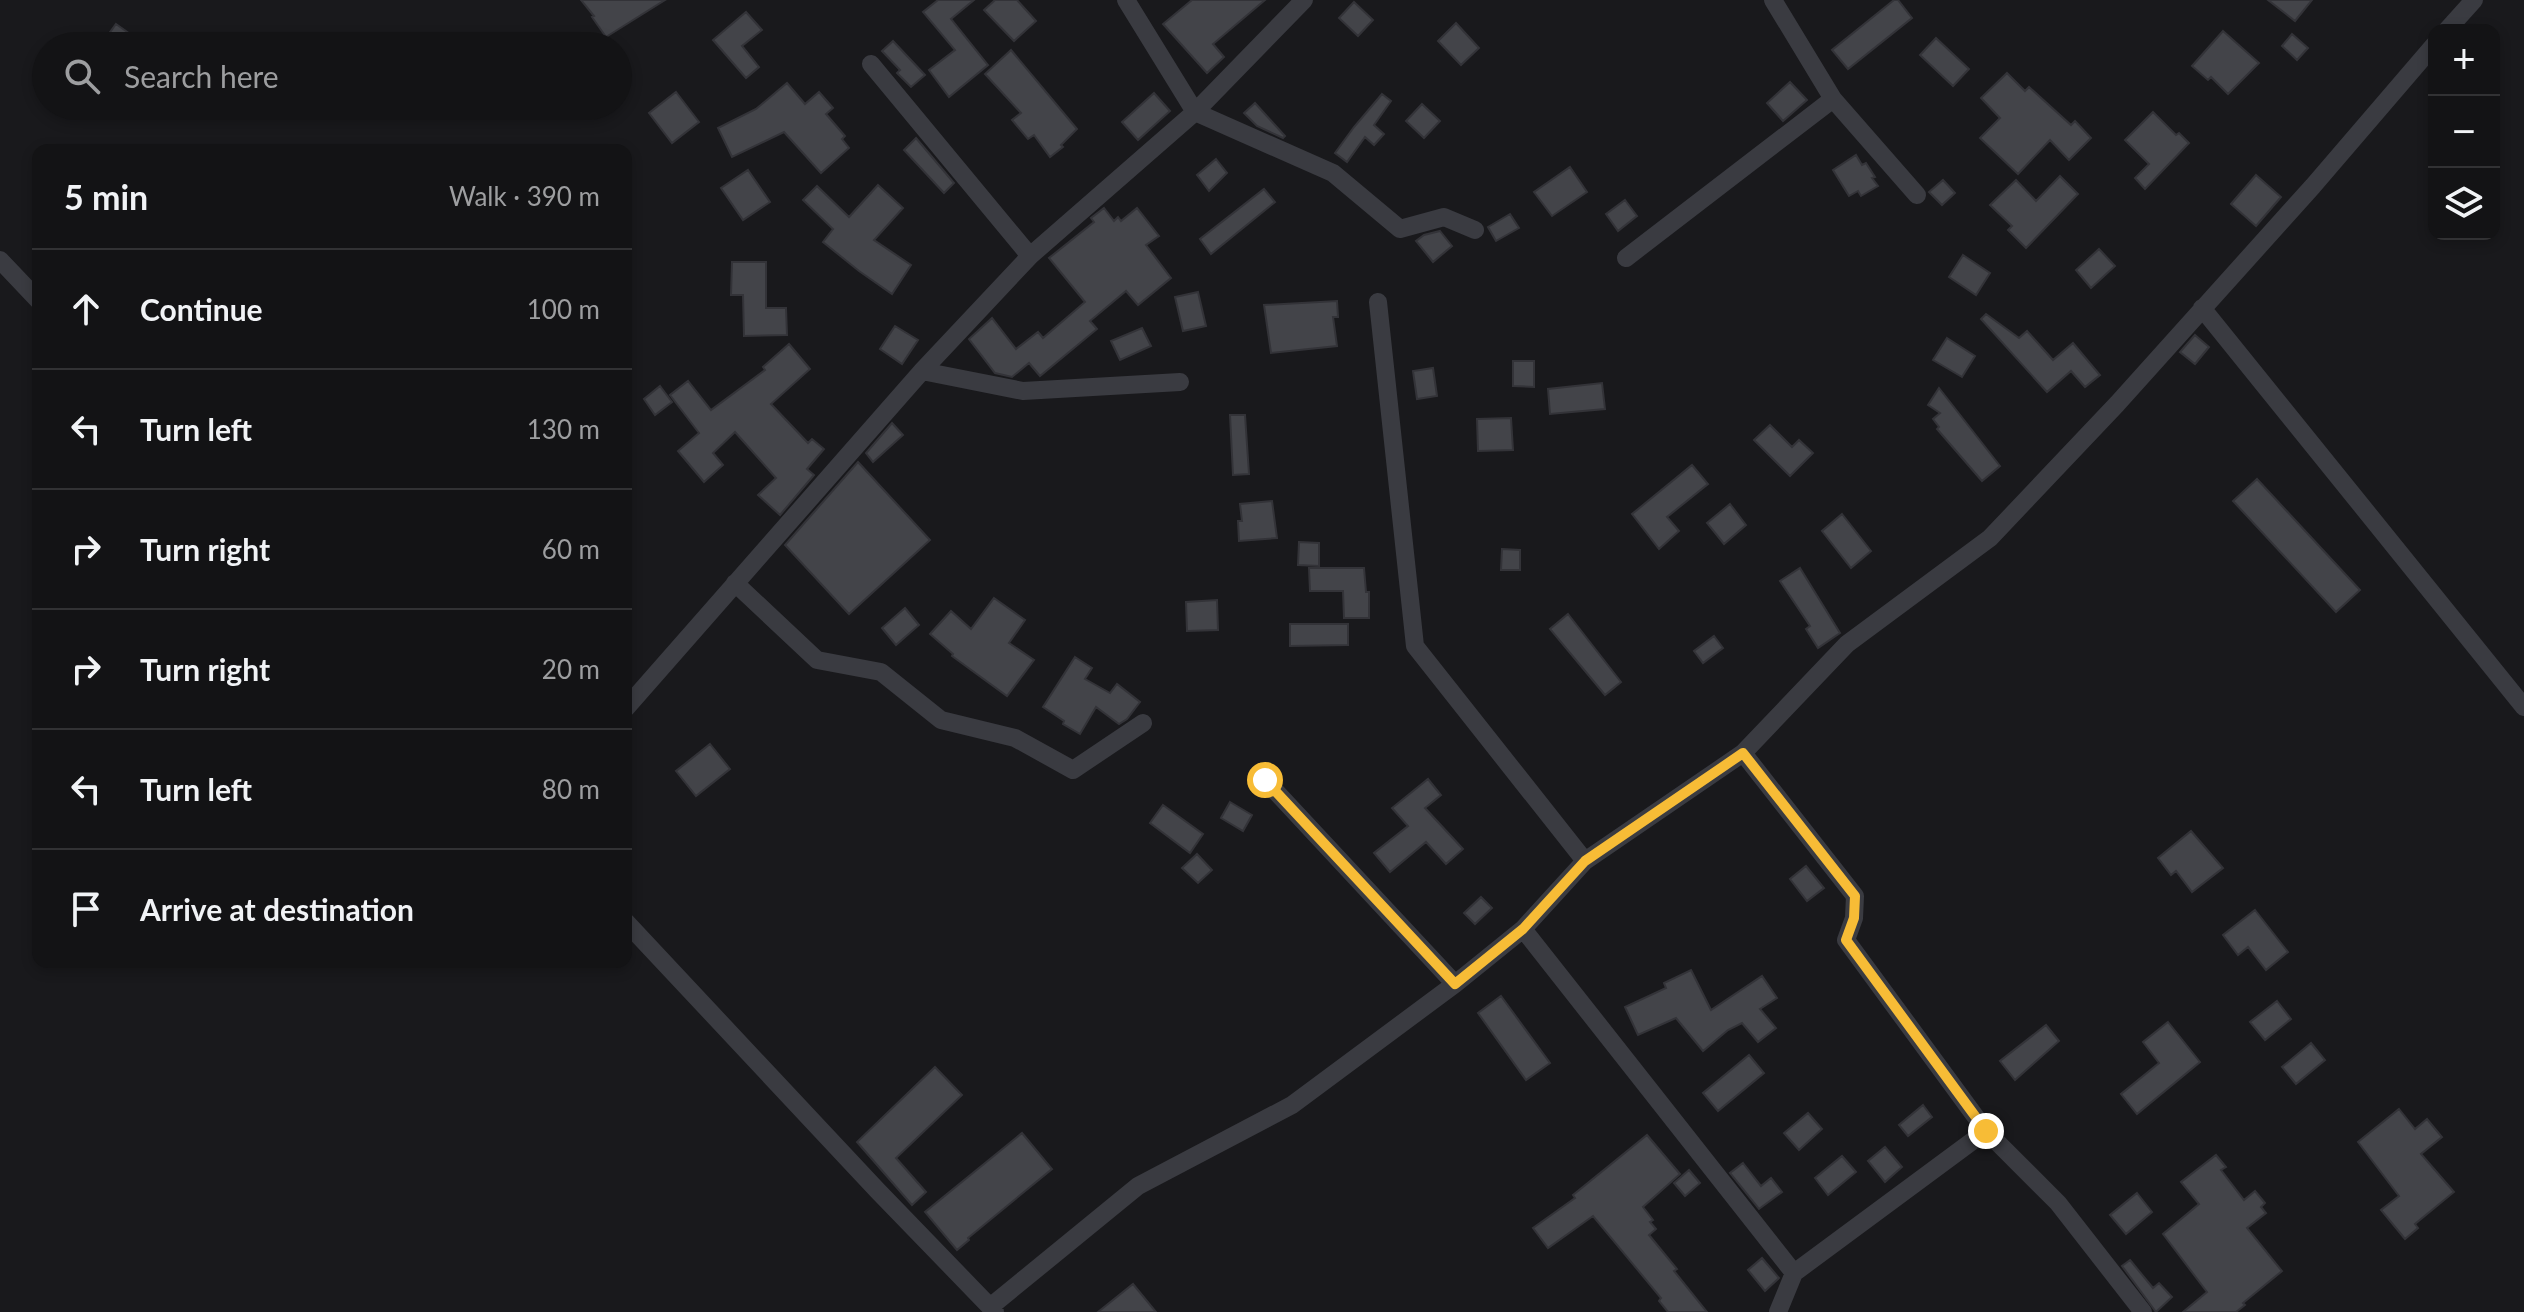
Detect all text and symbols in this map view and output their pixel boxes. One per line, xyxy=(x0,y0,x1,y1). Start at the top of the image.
map controls xyxy=(2428,24,2500,240)
button: + xyxy=(2428,24,2500,96)
search box xyxy=(32,32,632,120)
icon: search xyxy=(60,54,104,98)
text: Search here xyxy=(124,58,279,94)
button: − xyxy=(2428,96,2500,168)
button: layers xyxy=(2428,168,2500,240)
text: 5 min xyxy=(64,176,148,217)
text: Walk · 390 m xyxy=(449,180,600,212)
icon: ahead xyxy=(64,287,108,331)
text: Continue xyxy=(140,291,263,327)
text: 100 m xyxy=(527,293,600,325)
icon: left xyxy=(64,407,108,451)
text: Turn left xyxy=(140,411,252,447)
text: 130 m xyxy=(527,413,600,445)
icon: right xyxy=(64,527,108,571)
text: Turn right xyxy=(140,531,270,567)
text: 60 m xyxy=(542,533,600,565)
icon: right xyxy=(64,647,108,691)
text: Turn right xyxy=(140,651,270,687)
text: 20 m xyxy=(542,653,600,685)
route start xyxy=(1247,762,1283,798)
icon: left xyxy=(64,767,108,811)
text: Turn left xyxy=(140,771,252,807)
text: 80 m xyxy=(542,773,600,805)
icon: arrive xyxy=(64,887,108,931)
text: Arrive at destination xyxy=(140,891,414,927)
route end xyxy=(1968,1113,2004,1149)

